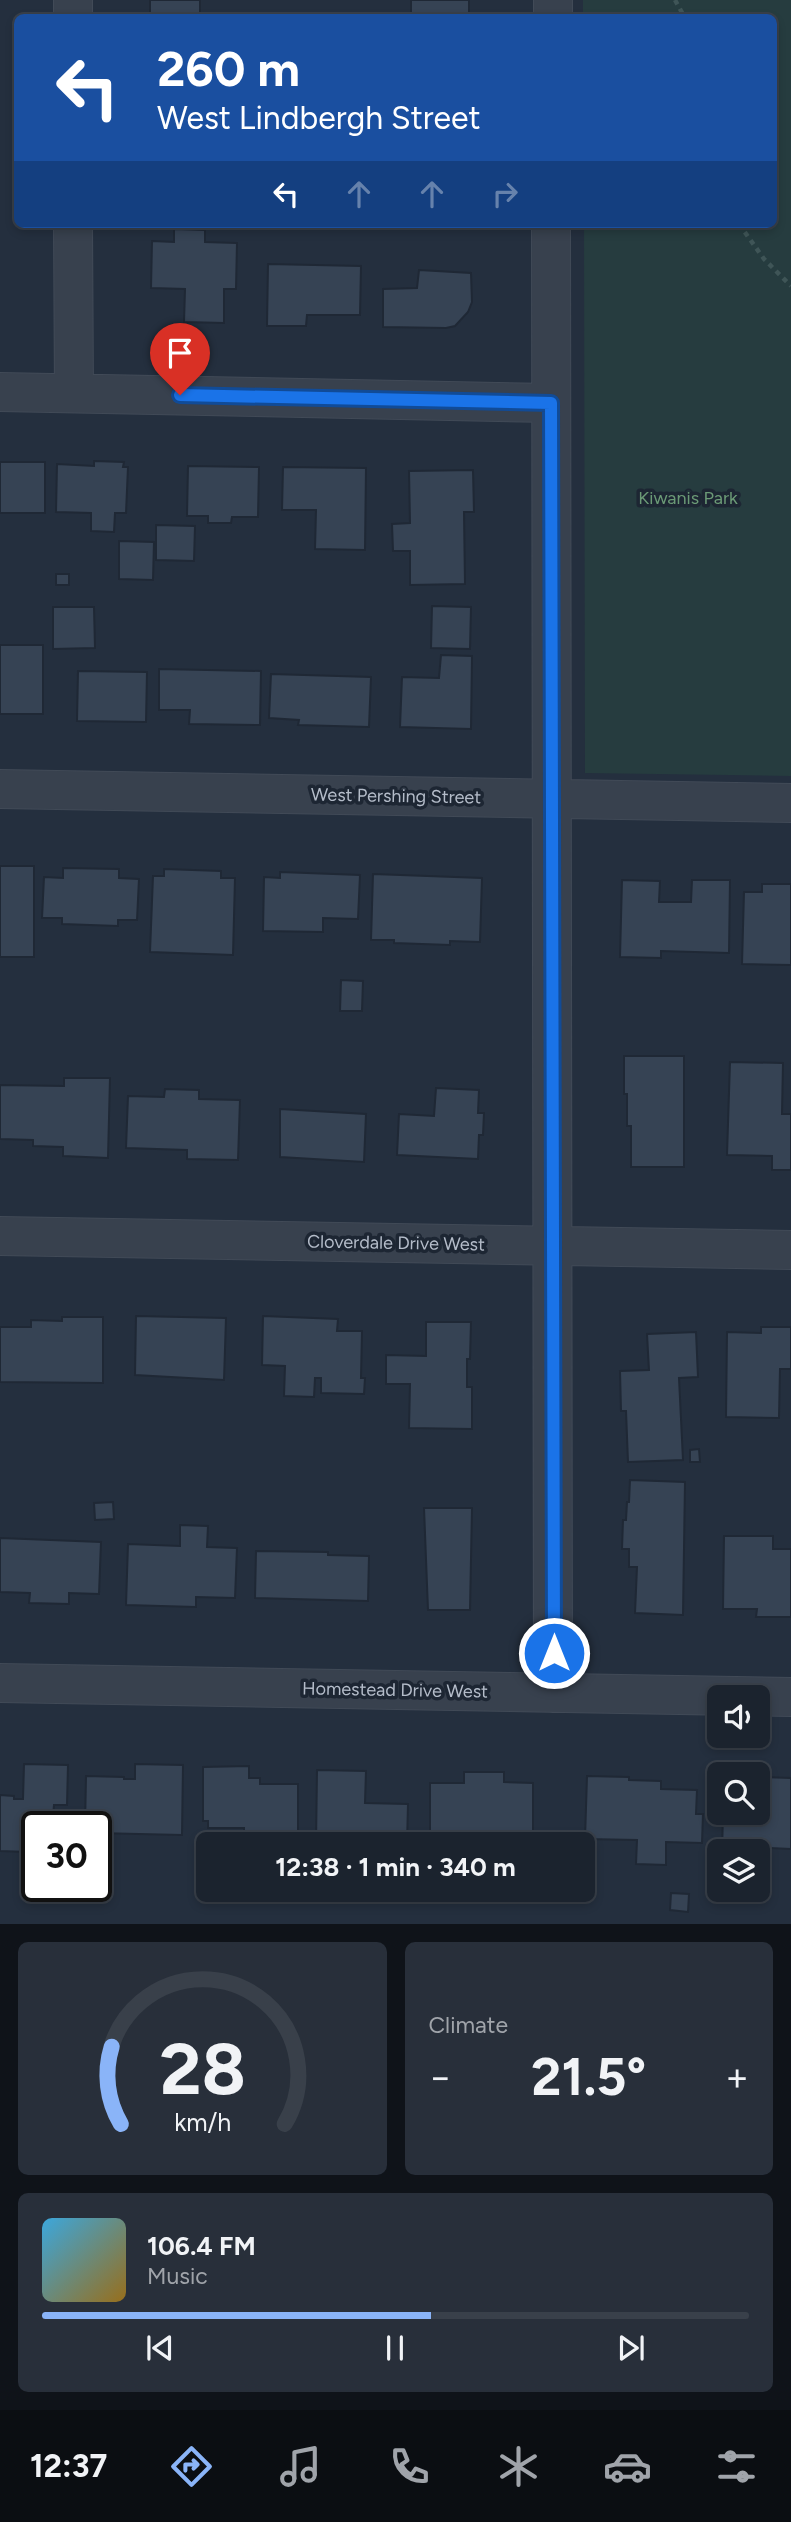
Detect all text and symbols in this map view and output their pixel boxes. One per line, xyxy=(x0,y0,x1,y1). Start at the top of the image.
text: 260 m xyxy=(157,39,300,98)
icon: left xyxy=(42,42,133,133)
text: West Lindbergh Street xyxy=(157,99,481,137)
icon: left xyxy=(267,175,305,213)
icon: ahead xyxy=(340,175,378,213)
icon: ahead xyxy=(413,175,451,213)
icon: right xyxy=(486,175,524,213)
pin xyxy=(150,323,210,395)
icon: arrive xyxy=(161,334,199,372)
park label: Kiwanis Park xyxy=(638,487,738,509)
street label: West Pershing Street xyxy=(311,784,481,808)
street label: Cloverdale Drive West xyxy=(307,1230,485,1256)
position arrow xyxy=(517,1616,591,1690)
street label: Homestead Drive West xyxy=(302,1677,488,1703)
map controls xyxy=(707,1685,770,1902)
button: sound xyxy=(707,1685,770,1748)
button: search xyxy=(707,1762,770,1825)
speed limit sign: 30 xyxy=(21,1811,112,1902)
button: layers xyxy=(707,1839,770,1902)
text: 12:38 · 1 min · 340 m xyxy=(275,1851,516,1883)
text: Climate xyxy=(429,2011,508,2039)
text: 28 xyxy=(159,2026,246,2113)
text: 21.5° xyxy=(531,2046,646,2108)
text: − xyxy=(429,2054,452,2100)
text: + xyxy=(725,2054,749,2100)
text: km/h xyxy=(174,2107,231,2137)
text: 106.4 FM xyxy=(147,2230,256,2262)
text: Music xyxy=(147,2262,208,2290)
icon: previous xyxy=(141,2329,179,2367)
icon: pause xyxy=(376,2329,414,2367)
icon: next xyxy=(612,2329,650,2367)
icon: directions xyxy=(167,2442,216,2491)
icon: music xyxy=(276,2442,325,2491)
icon: phone xyxy=(385,2442,434,2491)
icon: climate xyxy=(494,2442,543,2491)
icon: car xyxy=(603,2442,652,2491)
icon: filters xyxy=(712,2442,761,2491)
text: 12:37 xyxy=(30,2447,107,2485)

